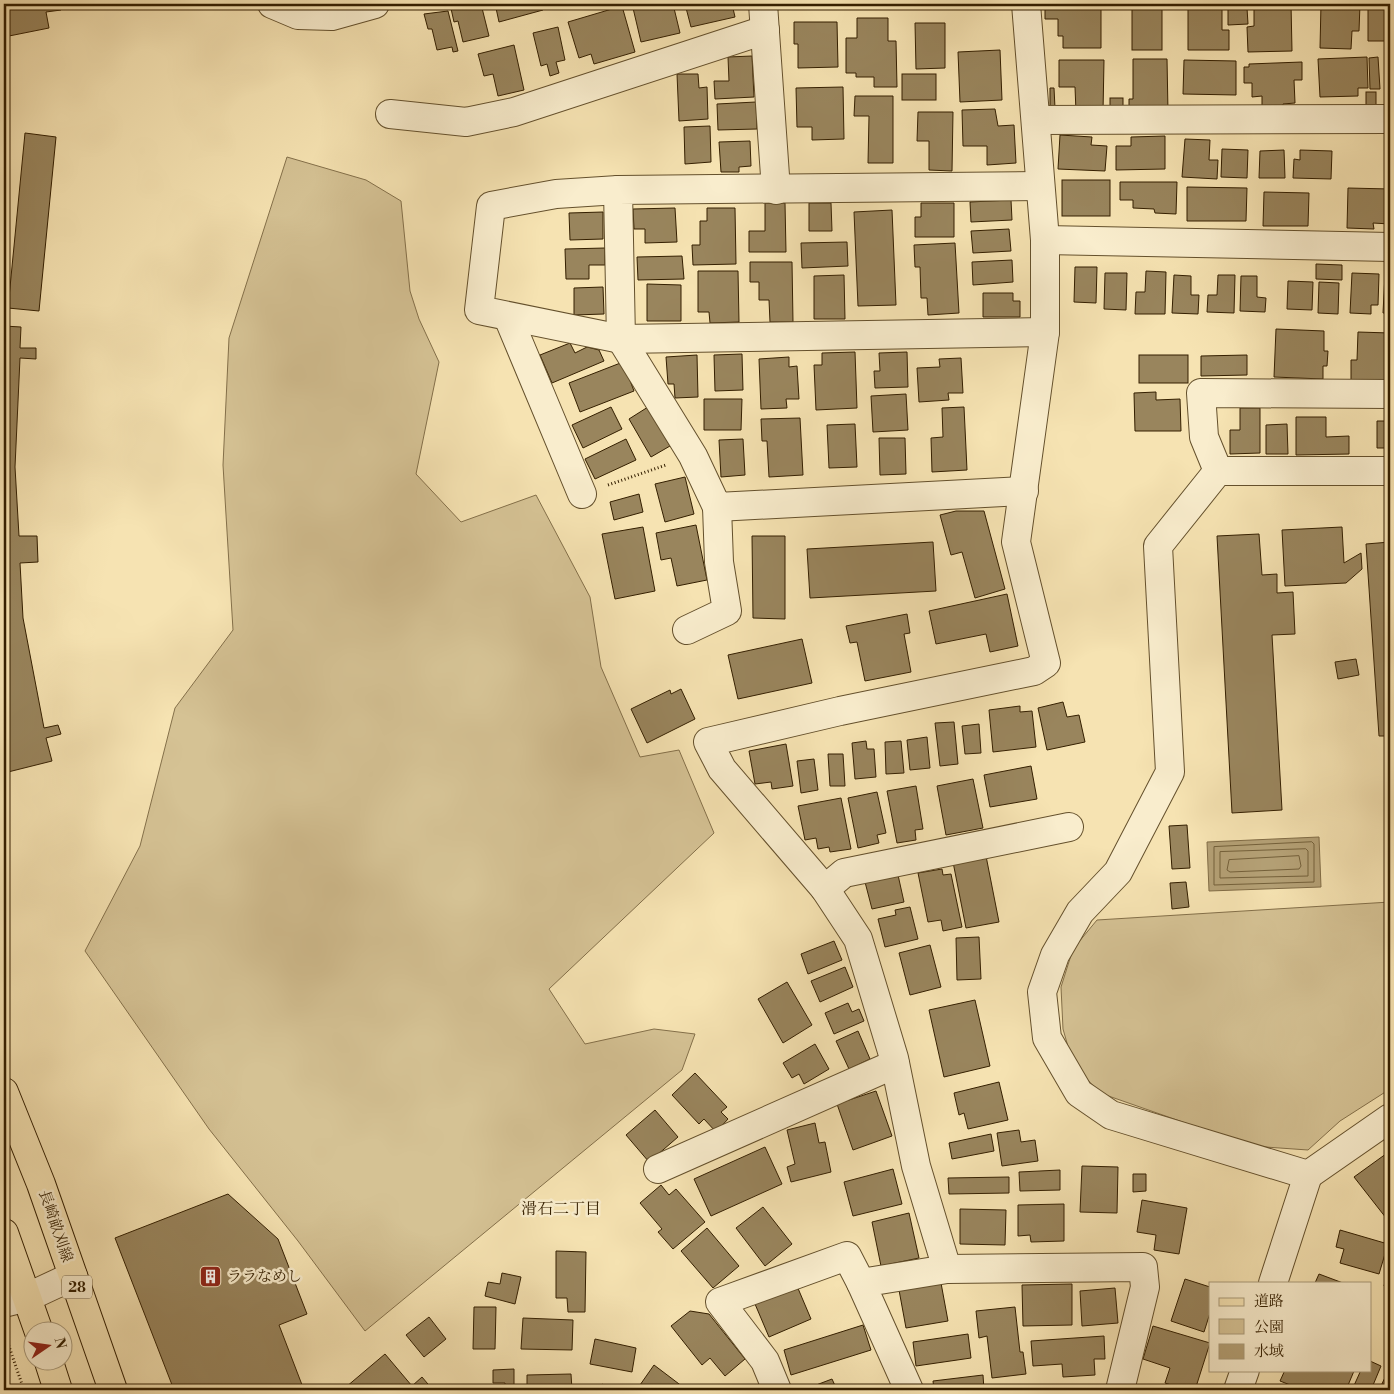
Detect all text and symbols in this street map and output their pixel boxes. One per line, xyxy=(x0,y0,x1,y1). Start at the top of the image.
street label: 長崎畝刈線 xyxy=(34,1188,77,1265)
district label: 滑石二丁目 xyxy=(521,1199,601,1219)
building icon: ララなめし xyxy=(199,1264,223,1288)
place label: ララなめし xyxy=(227,1267,302,1286)
road number: 28 xyxy=(62,1275,92,1298)
legend xyxy=(1209,1282,1372,1372)
text: 道路 xyxy=(1254,1292,1284,1311)
text: 公園 xyxy=(1254,1318,1284,1337)
north arrow xyxy=(22,1322,72,1372)
text: N xyxy=(50,1336,70,1351)
text: 水域 xyxy=(1254,1342,1284,1361)

